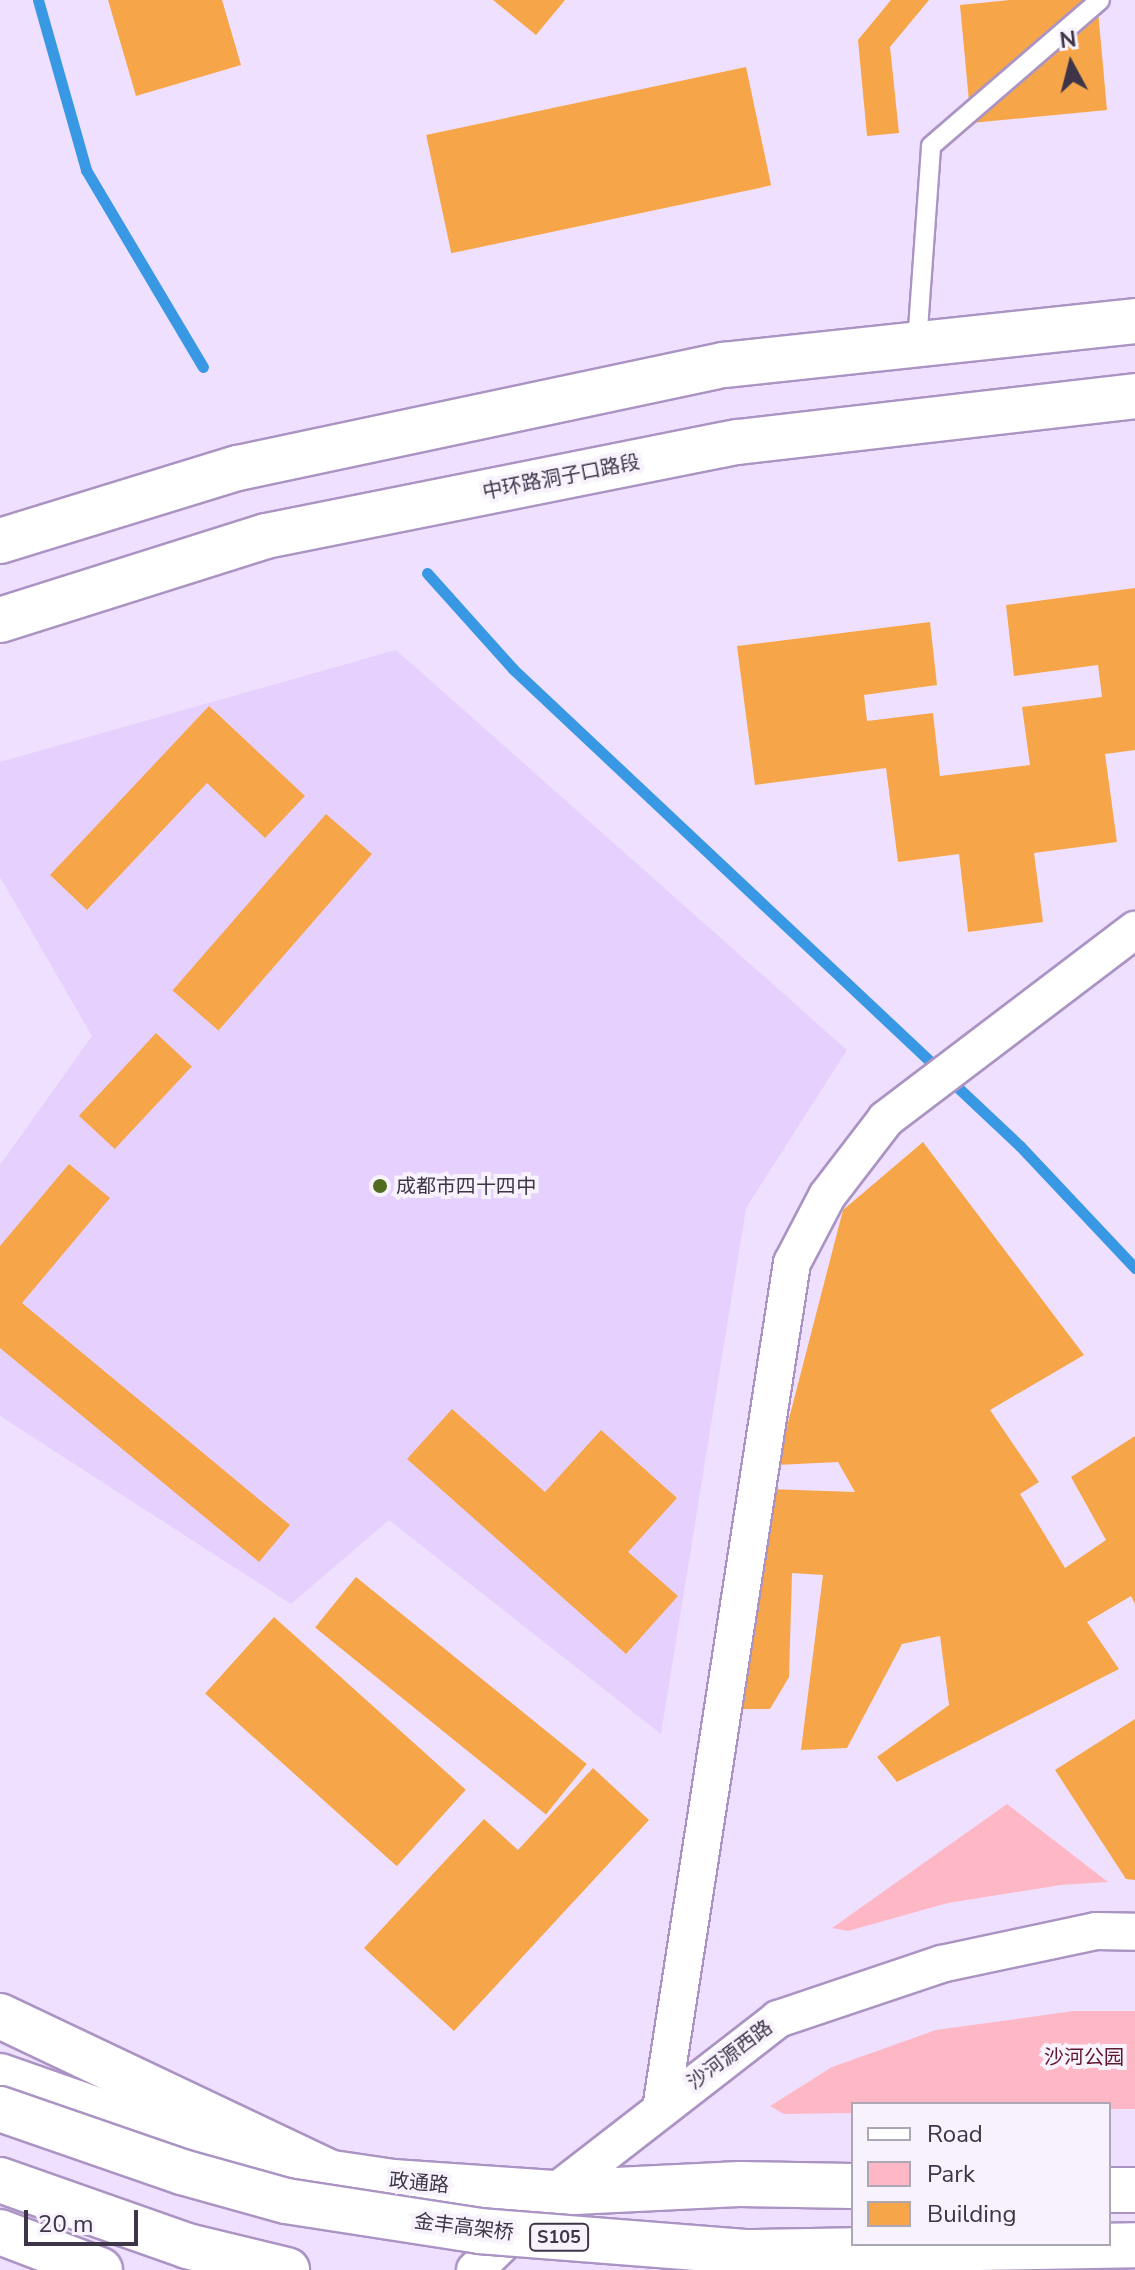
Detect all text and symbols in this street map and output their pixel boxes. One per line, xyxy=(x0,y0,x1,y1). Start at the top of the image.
north arrow xyxy=(1031,24,1111,104)
text: N xyxy=(1058,24,1078,56)
street label: 中环路洞子口路段 xyxy=(480,450,642,504)
place label: 成都市四十四中 xyxy=(396,1174,536,1198)
marker: 成都市四十四中 xyxy=(371,1177,389,1195)
street label: 沙河源西路 xyxy=(683,2015,777,2095)
park label: 沙河公园 xyxy=(1044,2045,1124,2069)
legend xyxy=(851,2102,1111,2246)
text: Road xyxy=(927,2118,983,2150)
text: Park xyxy=(927,2158,975,2190)
street label: 政通路 xyxy=(388,2168,450,2198)
scale bar xyxy=(28,2194,142,2244)
text: Building xyxy=(927,2198,1017,2230)
text: 20 m xyxy=(38,2208,94,2240)
street label: 金丰高架桥 xyxy=(413,2209,515,2245)
road number: S105 xyxy=(529,2223,589,2251)

